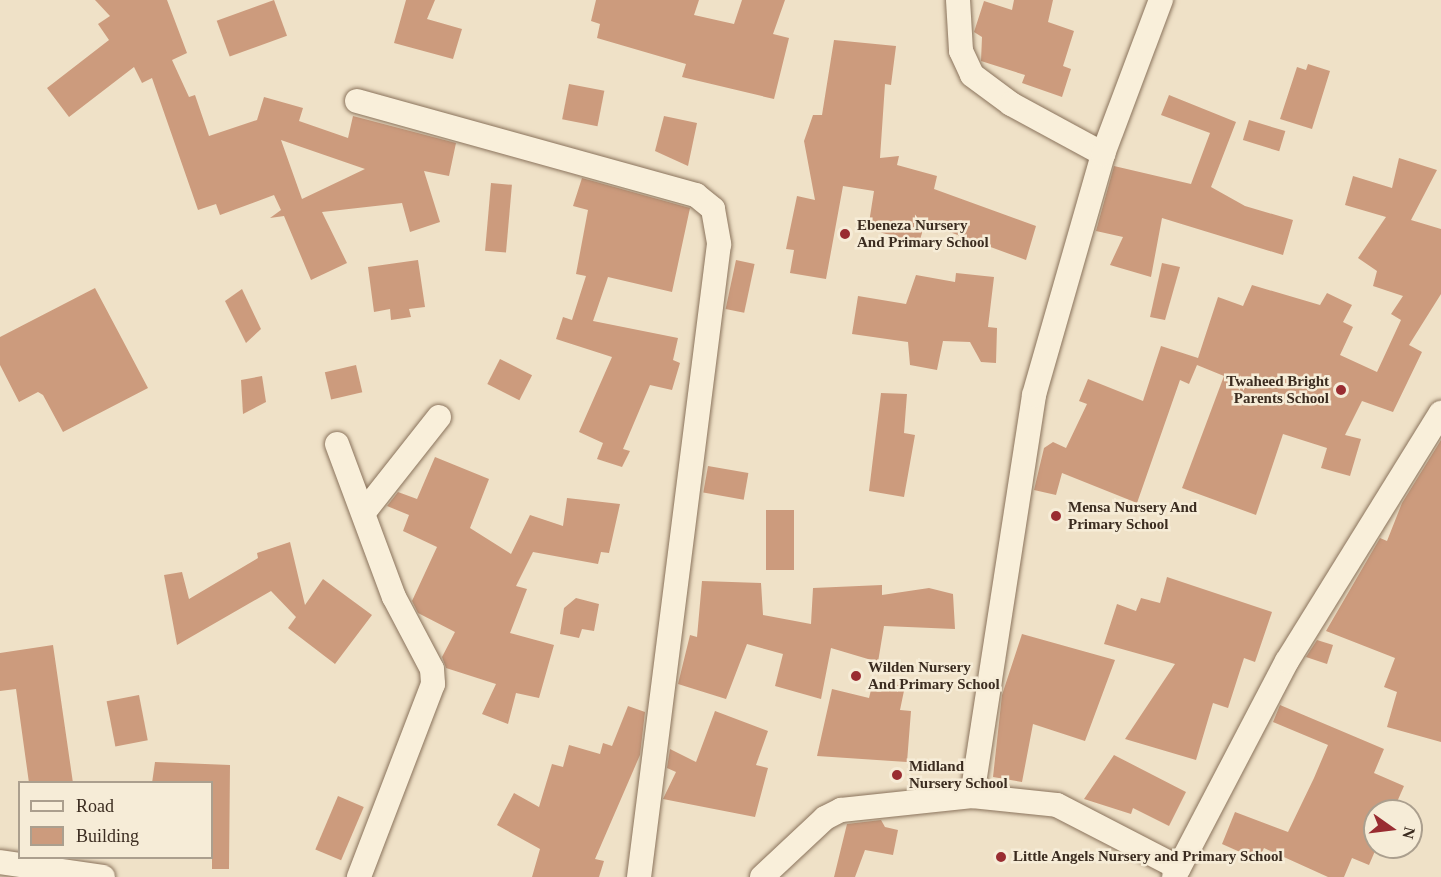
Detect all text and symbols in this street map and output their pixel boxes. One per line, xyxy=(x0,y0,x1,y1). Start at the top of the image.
place label: Ebeneza Nursery And Primary School xyxy=(857,216,989,251)
marker: Ebeneza Nursery And Primary School xyxy=(838,227,852,241)
place label: Twaheed Bright Parents School xyxy=(1226,372,1329,407)
marker: Twaheed Bright Parents School xyxy=(1334,383,1348,397)
place label: Mensa Nursery And Primary School xyxy=(1068,498,1198,533)
marker: Mensa Nursery And Primary School xyxy=(1049,509,1063,523)
place label: Wilden Nursery And Primary School xyxy=(868,658,1000,693)
marker: Wilden Nursery And Primary School xyxy=(849,669,863,683)
place label: Midland Nursery School xyxy=(909,757,1008,792)
marker: Midland Nursery School xyxy=(890,768,904,782)
legend xyxy=(18,781,213,859)
text: Road xyxy=(76,796,114,816)
north arrow xyxy=(1363,799,1423,859)
text: N xyxy=(1399,825,1419,841)
text: Building xyxy=(76,826,139,846)
place label: Little Angels Nursery and Primary School xyxy=(1013,848,1283,866)
marker: Little Angels Nursery and Primary School xyxy=(994,850,1008,864)

